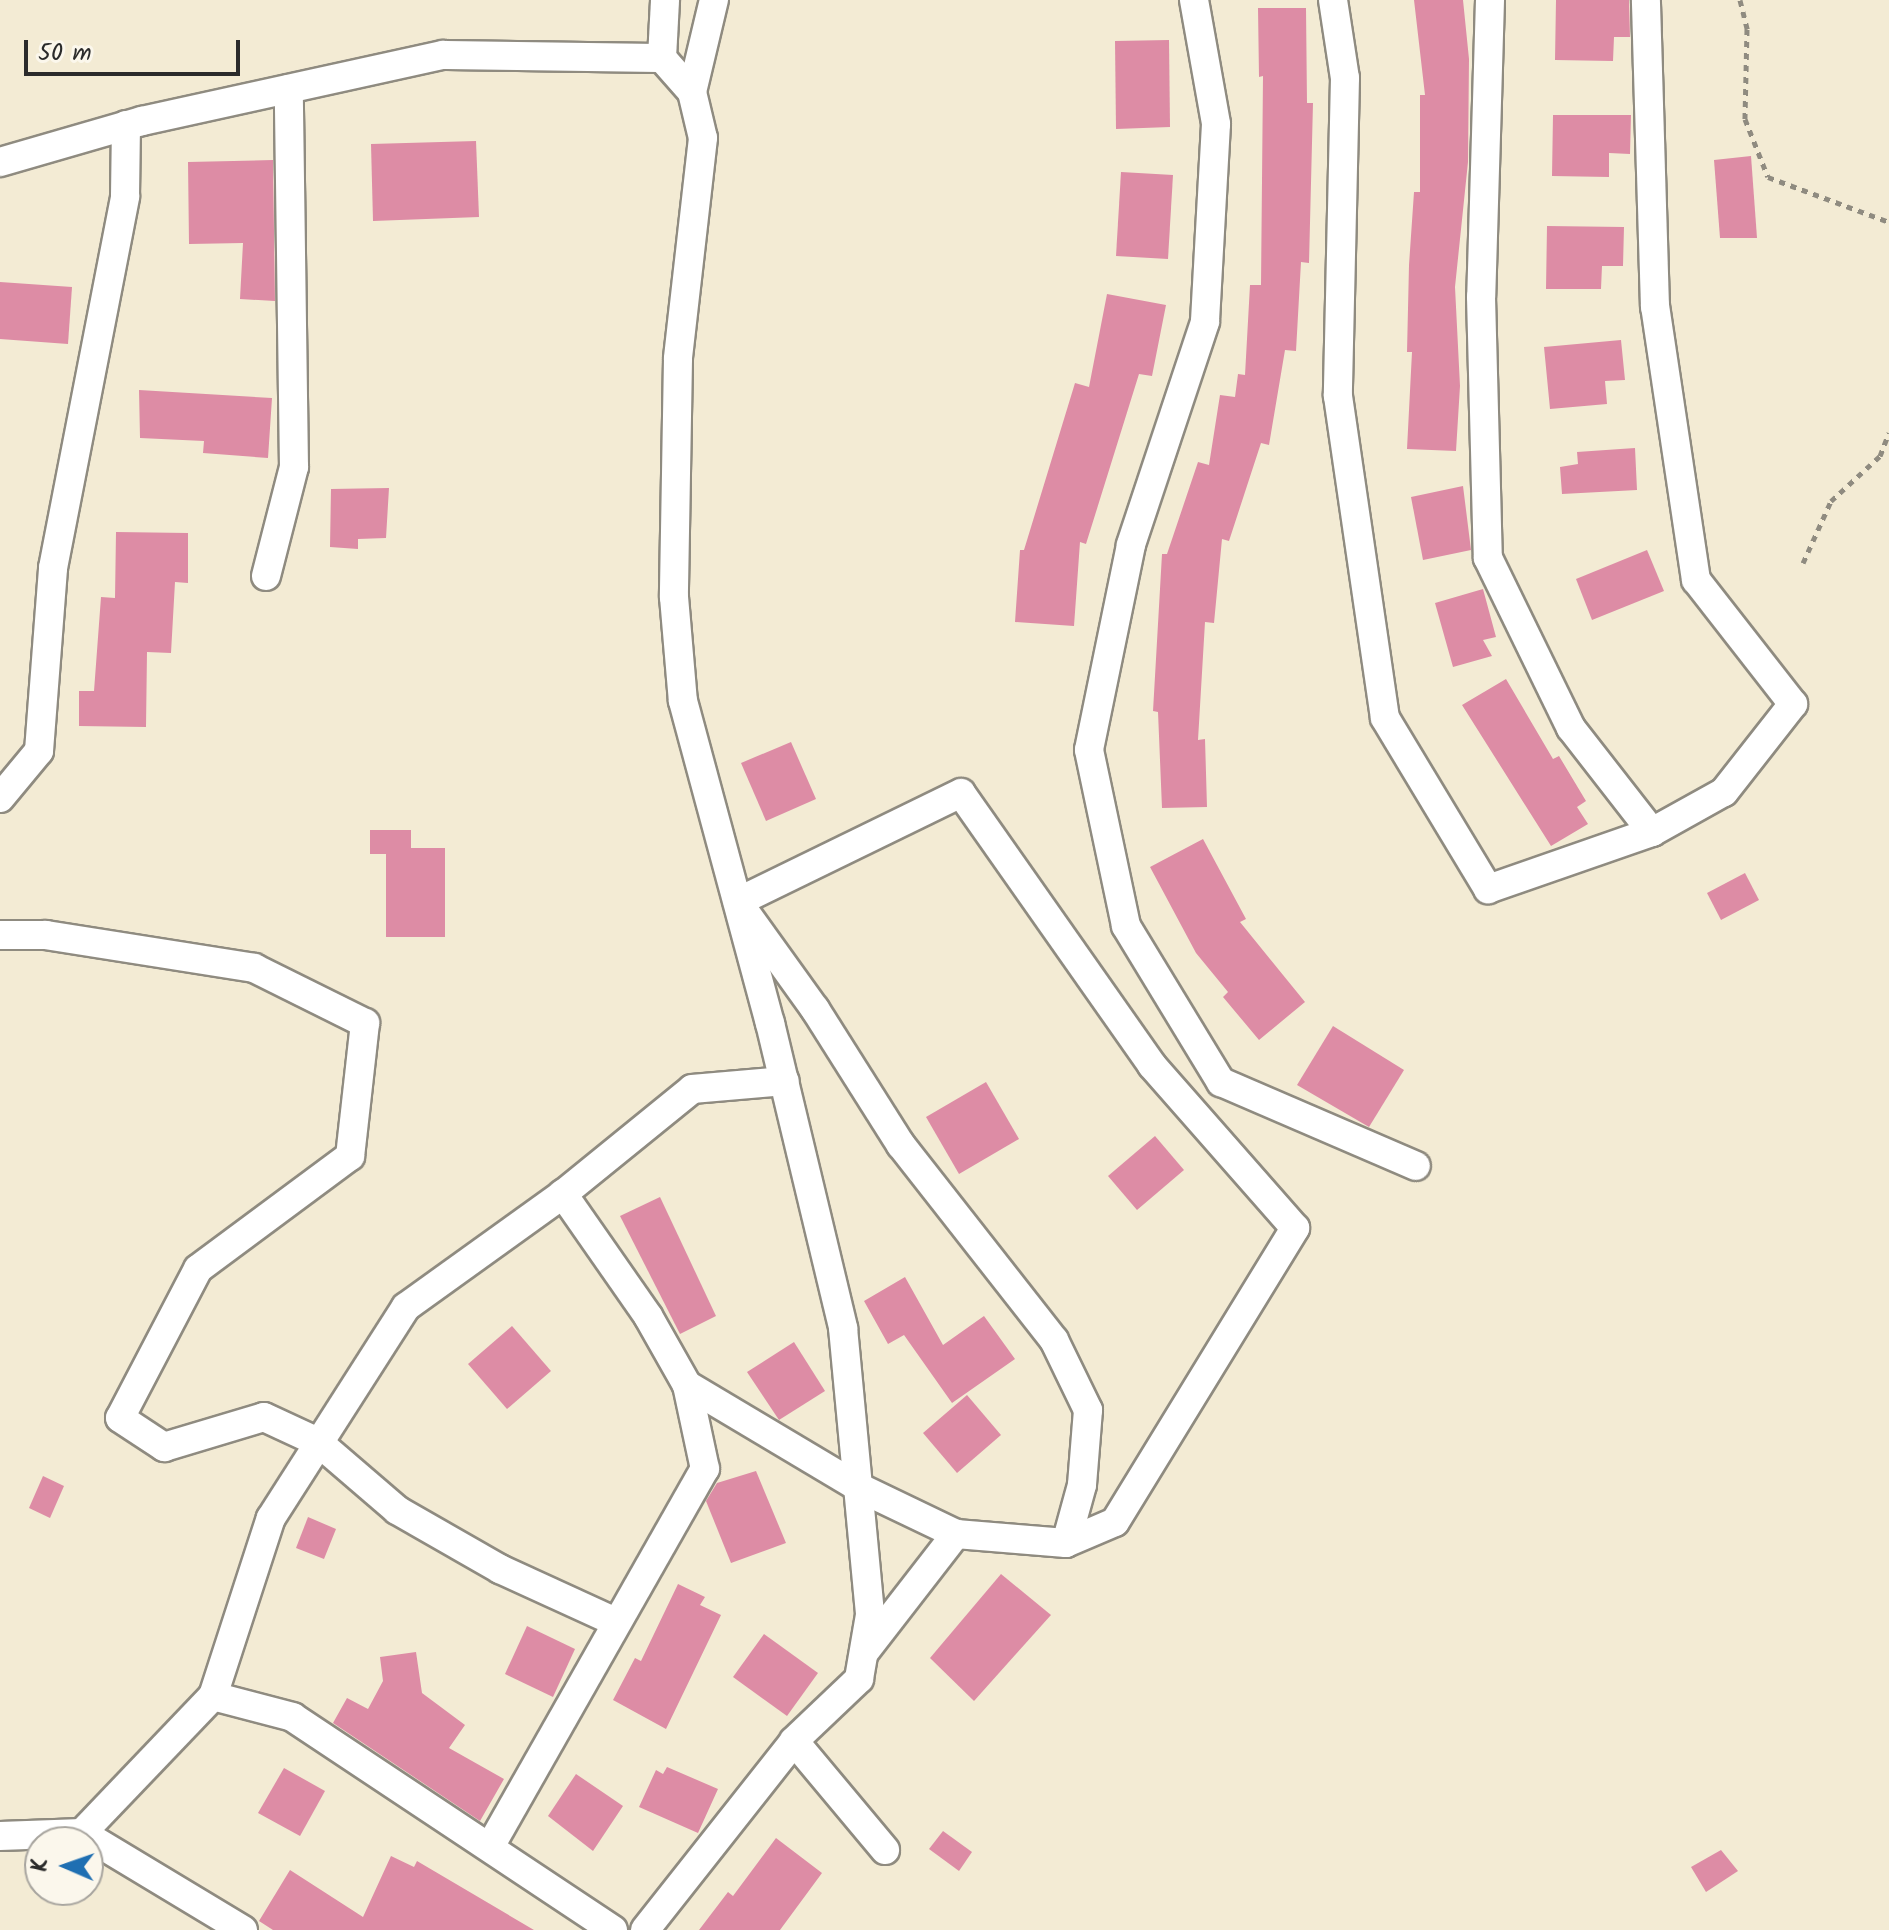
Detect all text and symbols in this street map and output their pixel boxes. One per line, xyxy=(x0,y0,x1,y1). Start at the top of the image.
scale bar xyxy=(28,24,244,74)
text: 50 m xyxy=(38,34,92,73)
north arrow xyxy=(24,1826,104,1906)
text: K xyxy=(24,1858,59,1872)

